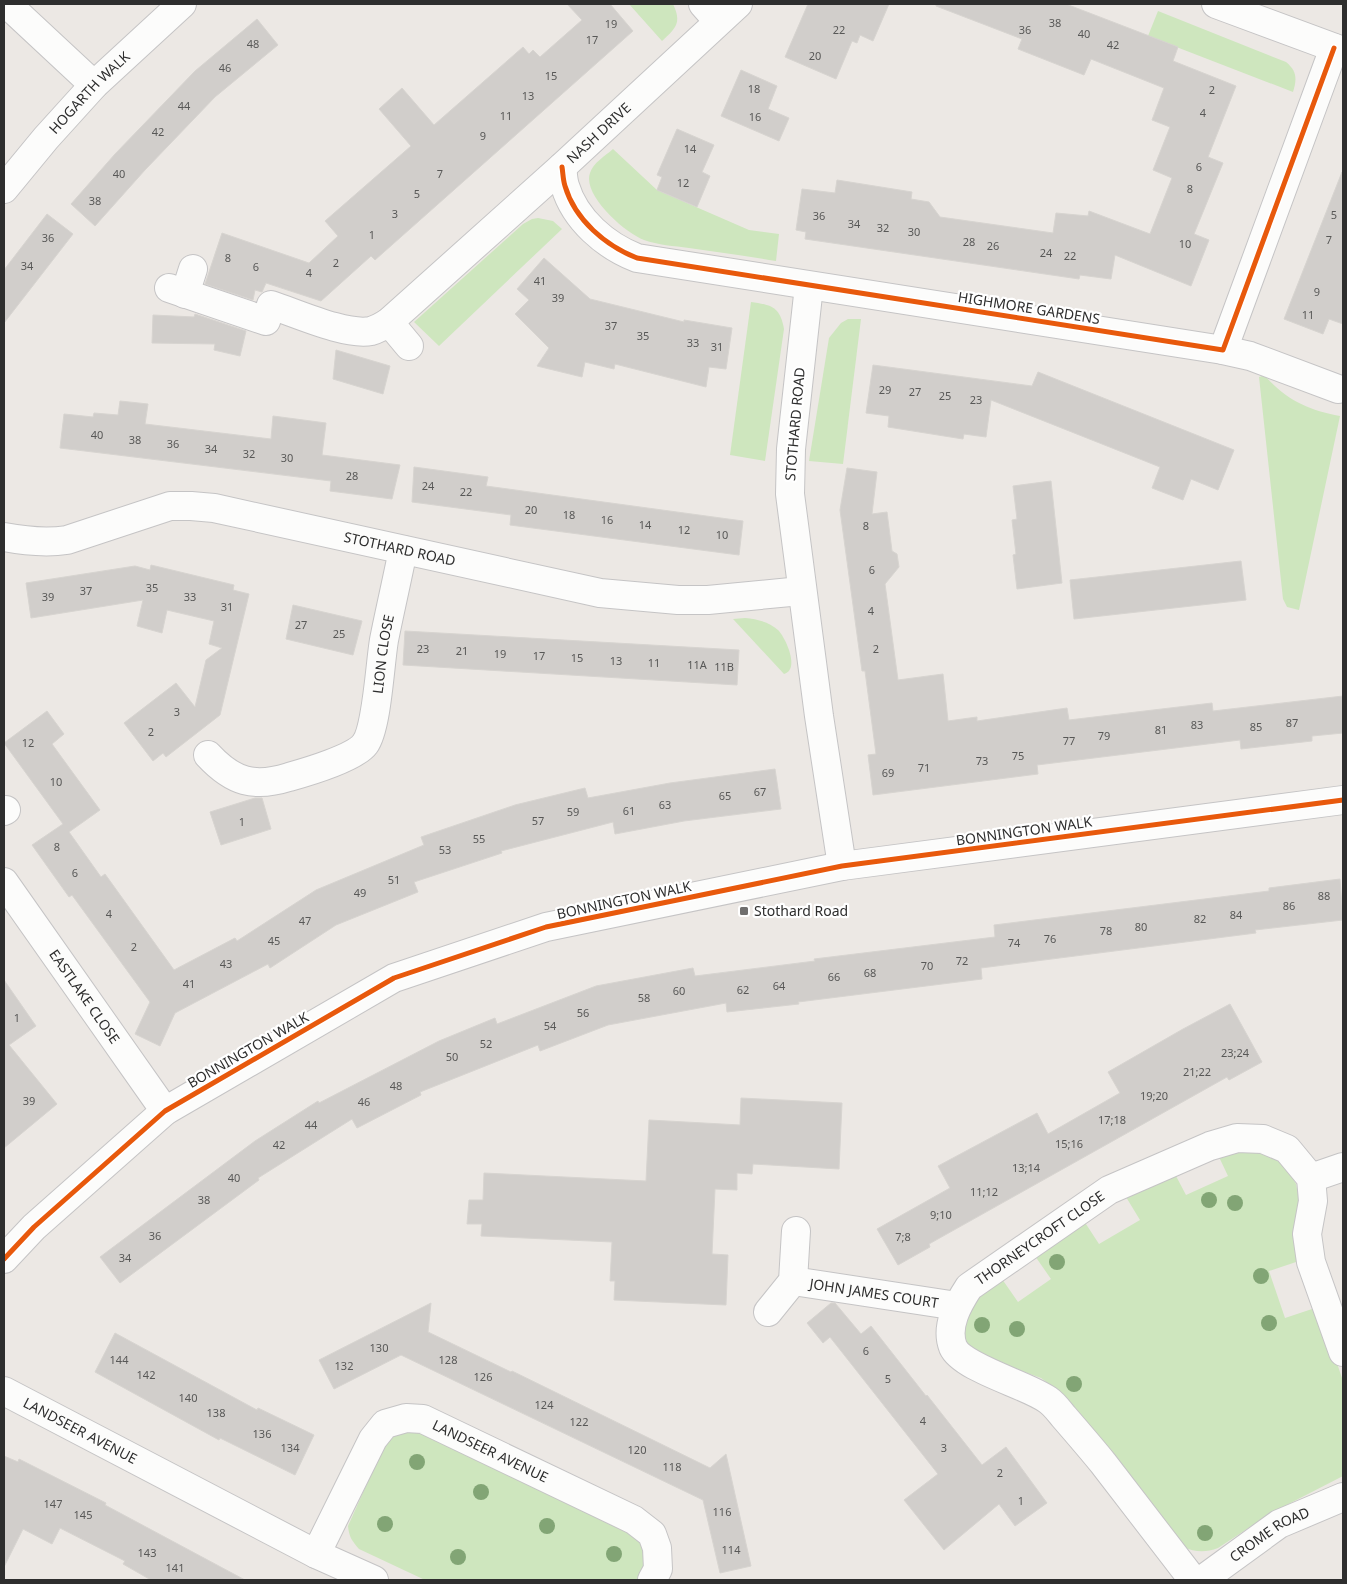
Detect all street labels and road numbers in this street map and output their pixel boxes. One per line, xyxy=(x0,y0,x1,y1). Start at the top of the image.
street label: HOGARTH WALK xyxy=(44,47,134,138)
street label: NASH DRIVE xyxy=(562,98,635,167)
street label: HIGHMORE GARDENS xyxy=(957,287,1102,328)
street label: STOTHARD ROAD xyxy=(780,366,809,482)
street label: STOTHARD ROAD xyxy=(342,527,457,570)
street label: LION CLOSE xyxy=(368,613,398,695)
street label: BONNINGTON WALK xyxy=(955,812,1093,849)
street label: BONNINGTON WALK xyxy=(555,876,693,923)
street label: EASTLAKE CLOSE xyxy=(45,945,125,1047)
street label: BONNINGTON WALK xyxy=(184,1007,312,1092)
street label: THORNEYCROFT CLOSE xyxy=(971,1186,1108,1289)
street label: JOHN JAMES COURT xyxy=(806,1273,940,1312)
street label: LANDSEER AVENUE xyxy=(20,1393,141,1468)
street label: LANDSEER AVENUE xyxy=(430,1415,551,1487)
street label: CROME ROAD xyxy=(1226,1502,1312,1566)

